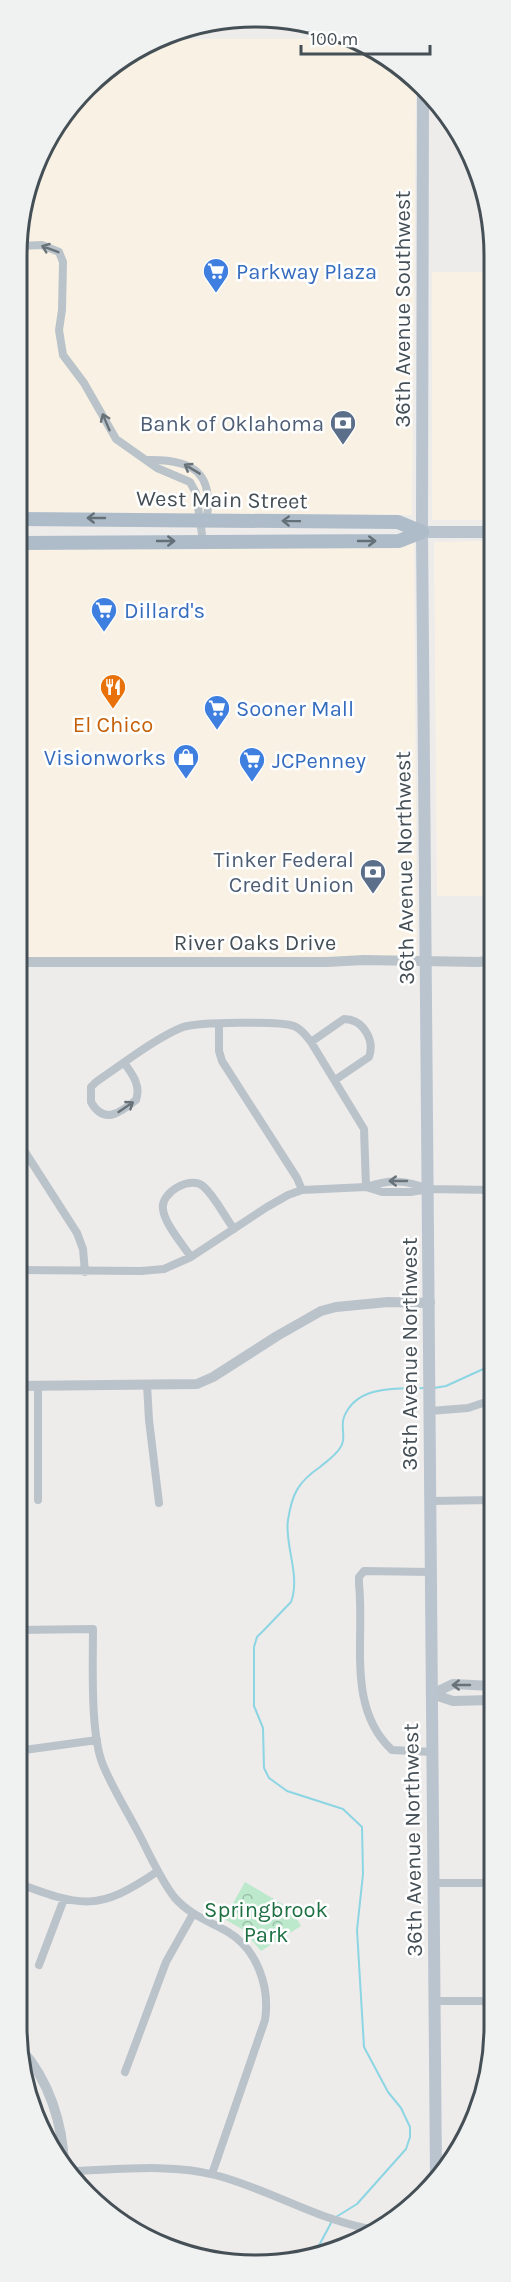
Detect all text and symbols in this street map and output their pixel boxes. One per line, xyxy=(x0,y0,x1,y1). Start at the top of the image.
scale bar xyxy=(301,18,430,56)
text: 100 m xyxy=(310,28,358,50)
street label: 36th Avenue Southwest xyxy=(390,190,416,428)
one-way arrow xyxy=(41,243,59,254)
supermarket icon: Parkway Plaza xyxy=(201,256,231,294)
place label: Parkway Plaza xyxy=(236,259,377,285)
bank icon: Bank of Oklahoma xyxy=(328,408,358,446)
place label: Bank of Oklahoma xyxy=(140,411,324,437)
one-way arrow xyxy=(100,414,111,432)
one-way arrow xyxy=(184,463,201,475)
street label: West Main Street xyxy=(136,486,308,514)
one-way arrow xyxy=(86,512,106,524)
one-way arrow xyxy=(281,515,301,527)
one-way arrow xyxy=(156,535,176,547)
one-way arrow xyxy=(356,535,376,547)
supermarket icon: Dillard's xyxy=(89,595,119,633)
place label: Dillard's xyxy=(124,598,205,624)
restaurant icon: El Chico xyxy=(98,672,128,710)
supermarket icon: Sooner Mall xyxy=(202,693,232,731)
place label: Sooner Mall xyxy=(236,696,354,722)
place label: El Chico xyxy=(73,712,153,738)
shop icon: Visionworks xyxy=(171,742,201,780)
place label: Visionworks xyxy=(44,745,166,771)
supermarket icon: JCPenney xyxy=(237,745,267,783)
place label: JCPenney xyxy=(272,748,366,774)
street label: 36th Avenue Northwest xyxy=(390,751,420,985)
place label: Tinker Federal Credit Union xyxy=(214,847,354,898)
bank icon: Tinker Federal Credit Union xyxy=(358,857,388,895)
street label: River Oaks Drive xyxy=(174,930,336,956)
one-way arrow xyxy=(118,1101,134,1113)
one-way arrow xyxy=(388,1175,408,1187)
street label: 36th Avenue Northwest xyxy=(397,1237,423,1471)
one-way arrow xyxy=(452,1679,471,1691)
street label: 36th Avenue Northwest xyxy=(398,1723,428,1957)
park label: Springbrook Park xyxy=(204,1897,328,1948)

